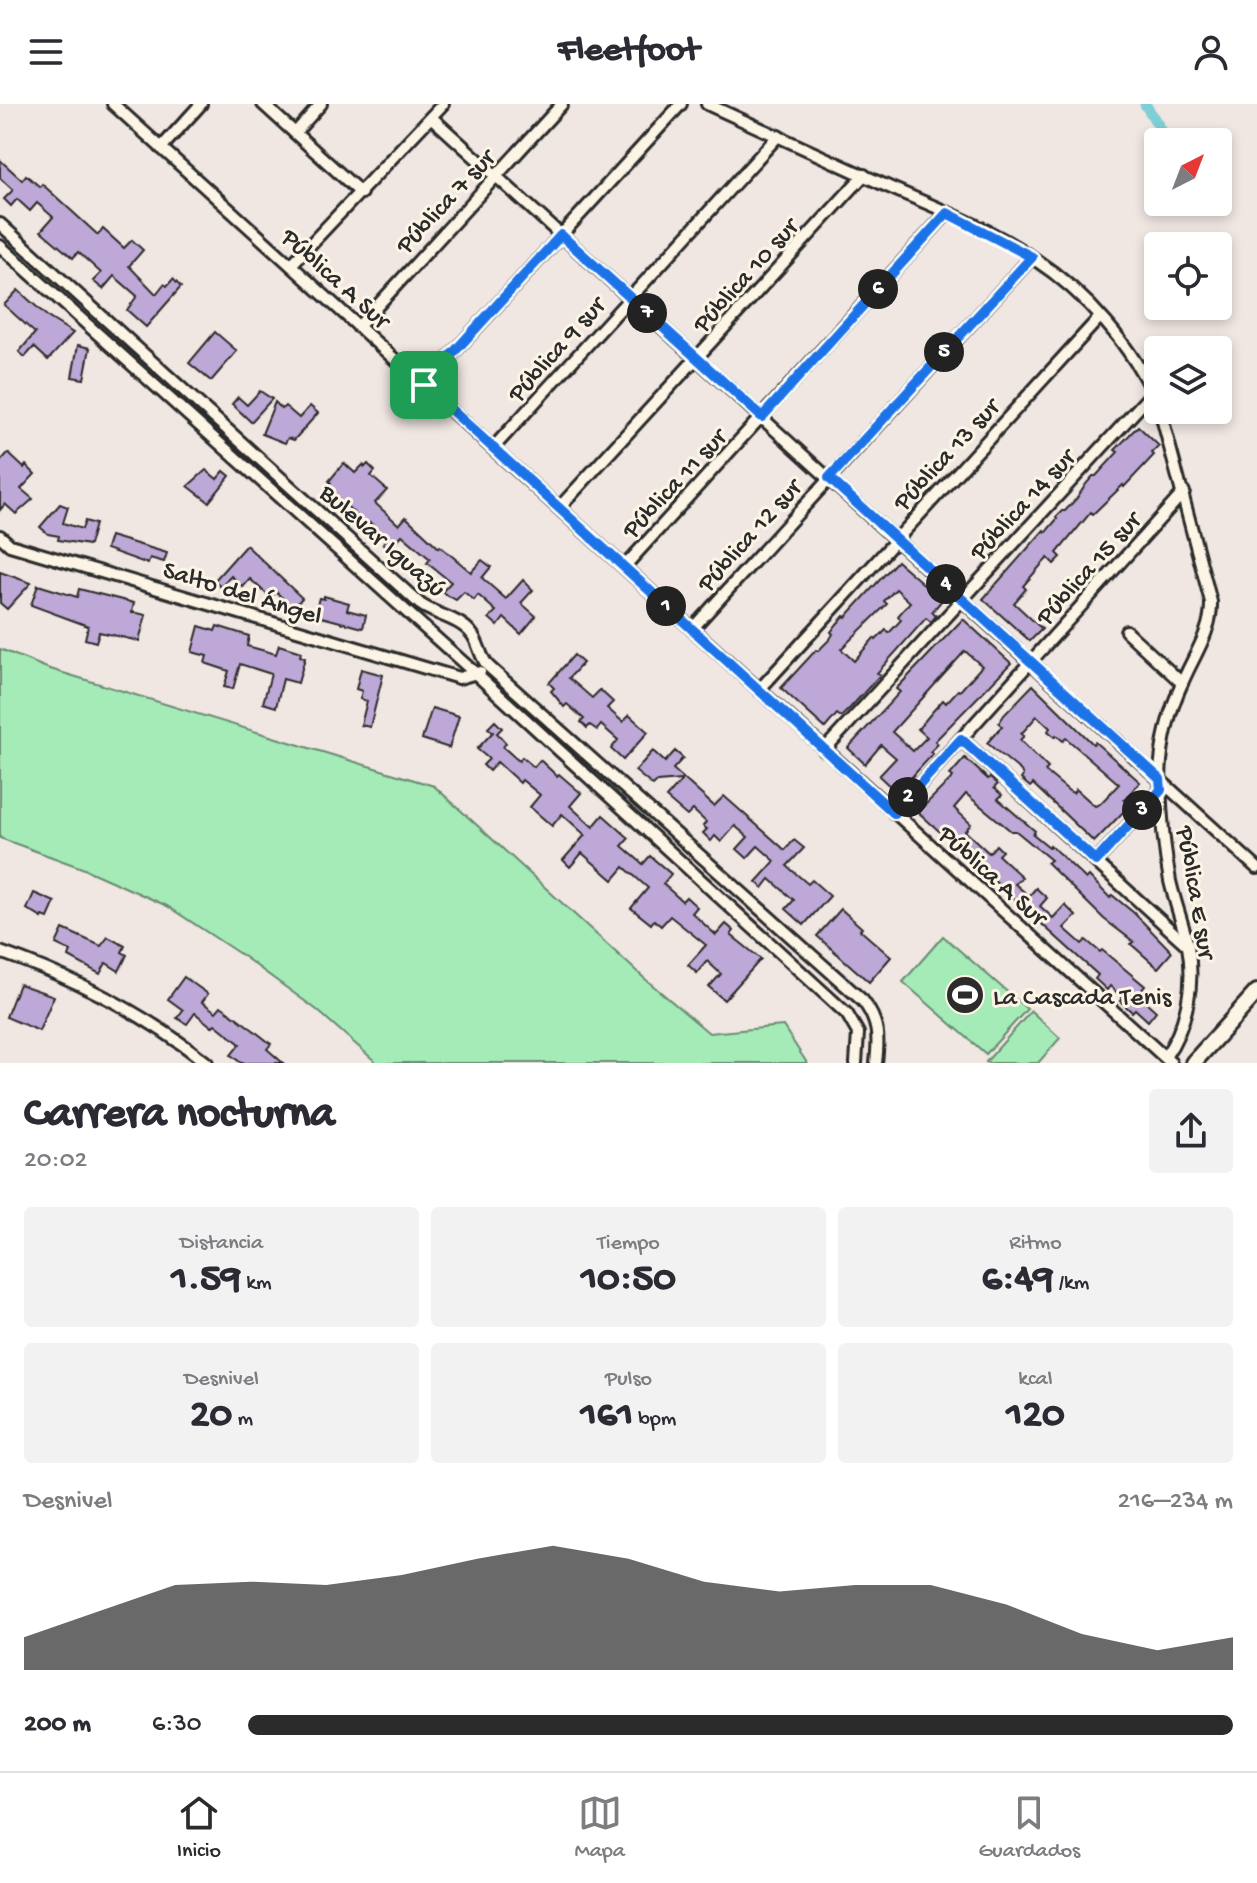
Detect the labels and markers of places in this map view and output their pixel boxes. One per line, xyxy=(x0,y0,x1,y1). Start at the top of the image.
pin: 6 xyxy=(858,269,898,309)
pin: 7 xyxy=(627,293,667,333)
pin: 5 xyxy=(924,332,964,372)
pin xyxy=(390,351,458,419)
pin: 4 xyxy=(926,564,966,604)
pin: 1 xyxy=(646,586,686,626)
pin: 2 xyxy=(888,777,928,817)
pin: 3 xyxy=(1122,790,1162,830)
sports icon: La Cascada Tenis xyxy=(944,974,986,1016)
place label: La Cascada Tenis xyxy=(993,984,1173,1015)

